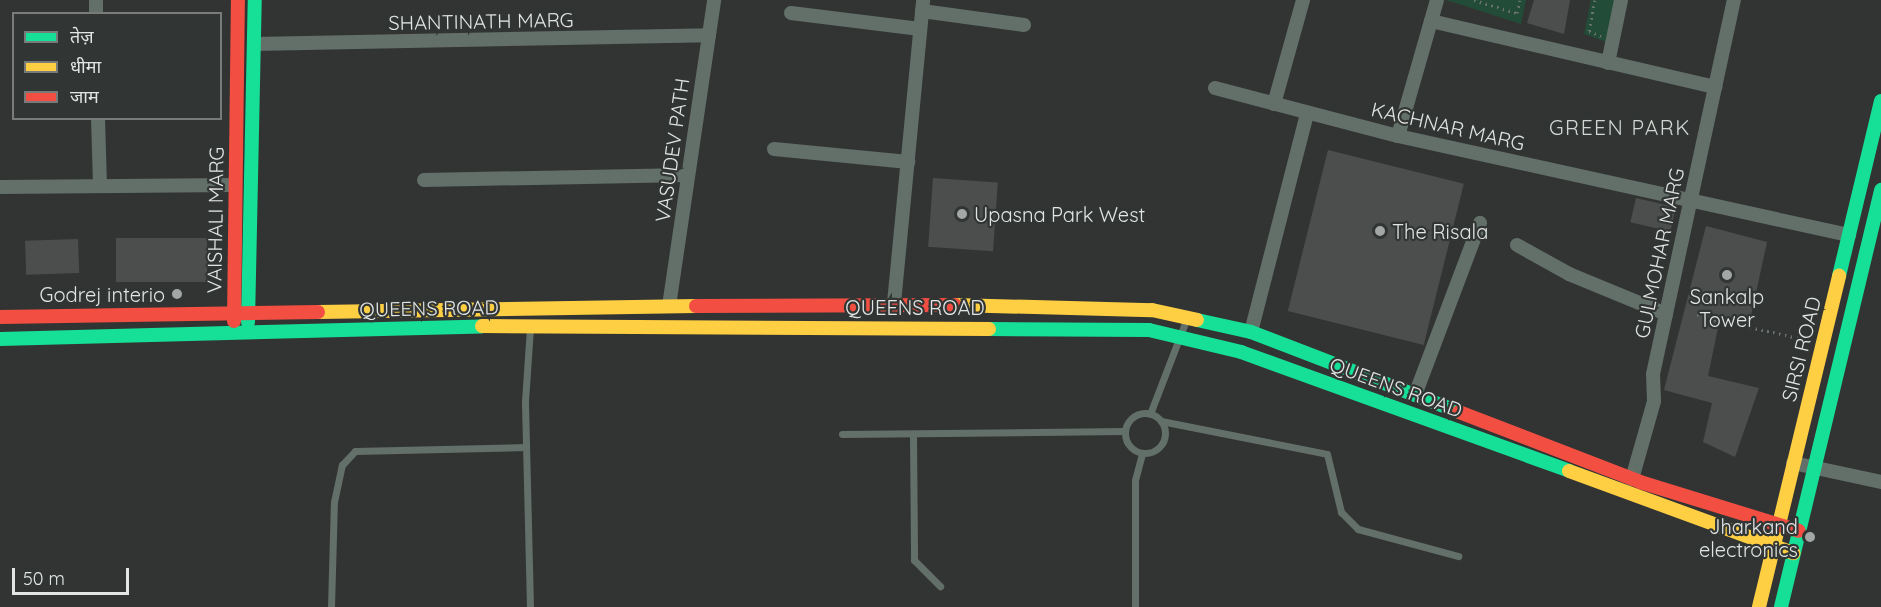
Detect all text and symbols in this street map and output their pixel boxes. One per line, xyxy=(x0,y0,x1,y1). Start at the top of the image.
street label: SHANTINATH MARG xyxy=(388,7,574,35)
legend xyxy=(12,12,222,120)
text: तेज़ xyxy=(70,25,94,48)
text: धीमा xyxy=(70,55,101,78)
street label: VASUDEV PATH xyxy=(650,76,694,224)
text: जाम xyxy=(70,85,99,108)
street label: KACHNAR MARG xyxy=(1369,97,1527,155)
district label: GREEN PARK xyxy=(1549,114,1691,140)
street label: VAISHALI MARG xyxy=(202,146,228,294)
street label: GULMOHAR MARG xyxy=(1629,166,1689,340)
place label: Upasna Park West xyxy=(974,202,1145,226)
marker: Upasna Park West xyxy=(955,207,969,221)
place label: The Risala xyxy=(1392,219,1488,243)
marker: The Risala xyxy=(1373,224,1387,238)
marker: Sankalp Tower xyxy=(1720,268,1734,282)
place label: Godrej interio xyxy=(40,282,165,306)
place label: Sankalp Tower xyxy=(1690,284,1764,331)
marker: Godrej interio xyxy=(170,287,184,301)
street label: SIRSI ROAD xyxy=(1776,294,1826,404)
street label: QUEENS ROAD xyxy=(359,295,499,321)
street label: QUEENS ROAD xyxy=(845,295,985,319)
street label: QUEENS ROAD xyxy=(1326,352,1466,422)
place label: Jharkand electronics xyxy=(1699,514,1798,561)
marker: Jharkand electronics xyxy=(1803,530,1817,544)
scale bar xyxy=(15,556,132,594)
text: 50 m xyxy=(23,567,65,590)

